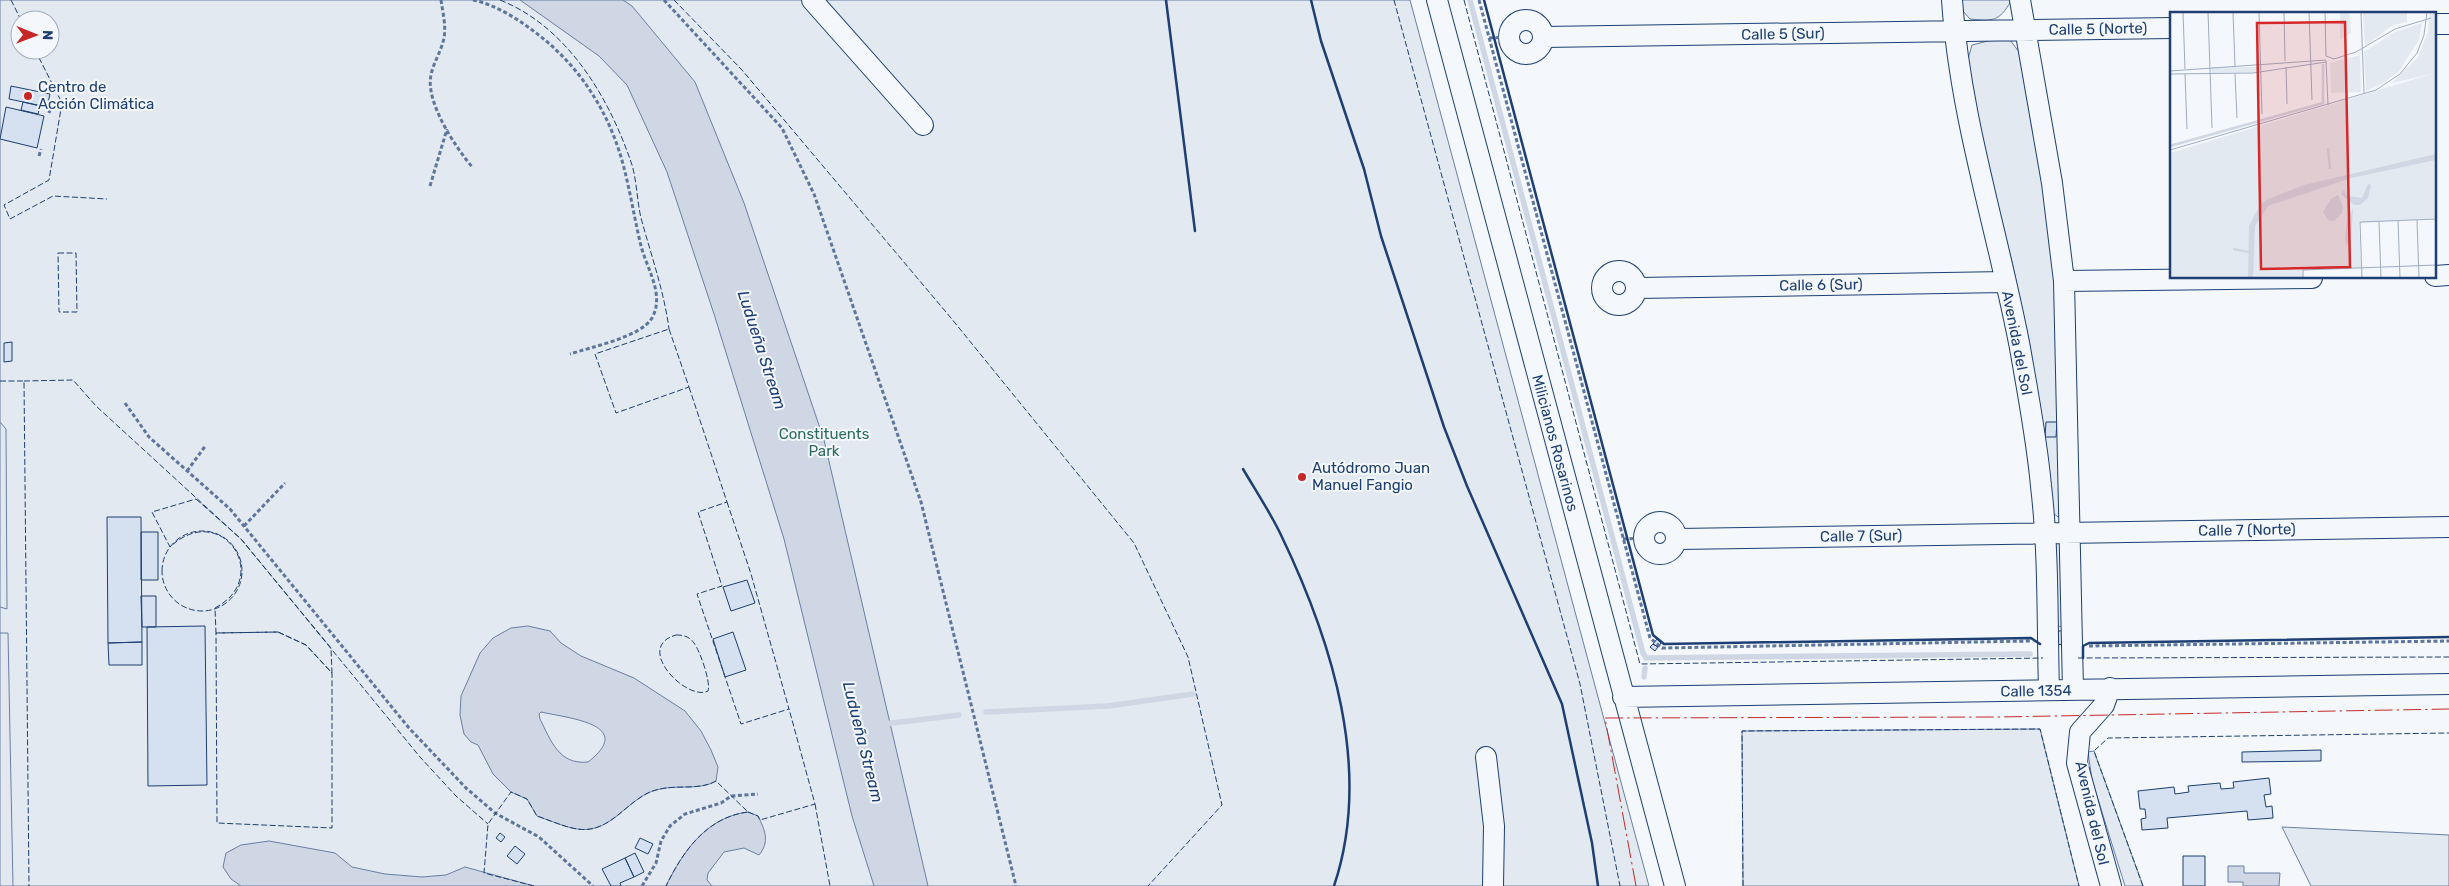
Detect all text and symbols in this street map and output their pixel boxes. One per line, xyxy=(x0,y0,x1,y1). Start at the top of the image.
north arrow xyxy=(10,10,60,60)
inset map xyxy=(2170,12,2436,279)
street label: Calle 5 (Norte) xyxy=(2048,19,2148,39)
street label: Calle 5 (Sur) xyxy=(1741,24,1825,44)
text: N xyxy=(39,30,56,40)
place label: Centro de Acción Climática xyxy=(38,78,154,113)
marker: Centro de Acción Climática xyxy=(22,90,34,102)
street label: Calle 6 (Sur) xyxy=(1779,275,1863,295)
water label: Ludueña Stream xyxy=(734,288,790,412)
street label: Avenida del Sol xyxy=(1998,289,2036,397)
street label: Milicianos Rosarinos xyxy=(1528,373,1582,514)
park label: Constituents Park xyxy=(779,425,870,460)
place label: Autódromo Juan Manuel Fangio xyxy=(1312,459,1430,494)
marker: Autódromo Juan Manuel Fangio xyxy=(1296,471,1308,483)
street label: Calle 7 (Norte) xyxy=(2198,520,2296,540)
street label: Calle 7 (Sur) xyxy=(1820,526,1902,546)
water label: Ludueña Stream xyxy=(839,680,887,804)
street label: Calle 1354 xyxy=(2000,681,2072,701)
street label: Avenida del Sol xyxy=(2071,759,2113,867)

